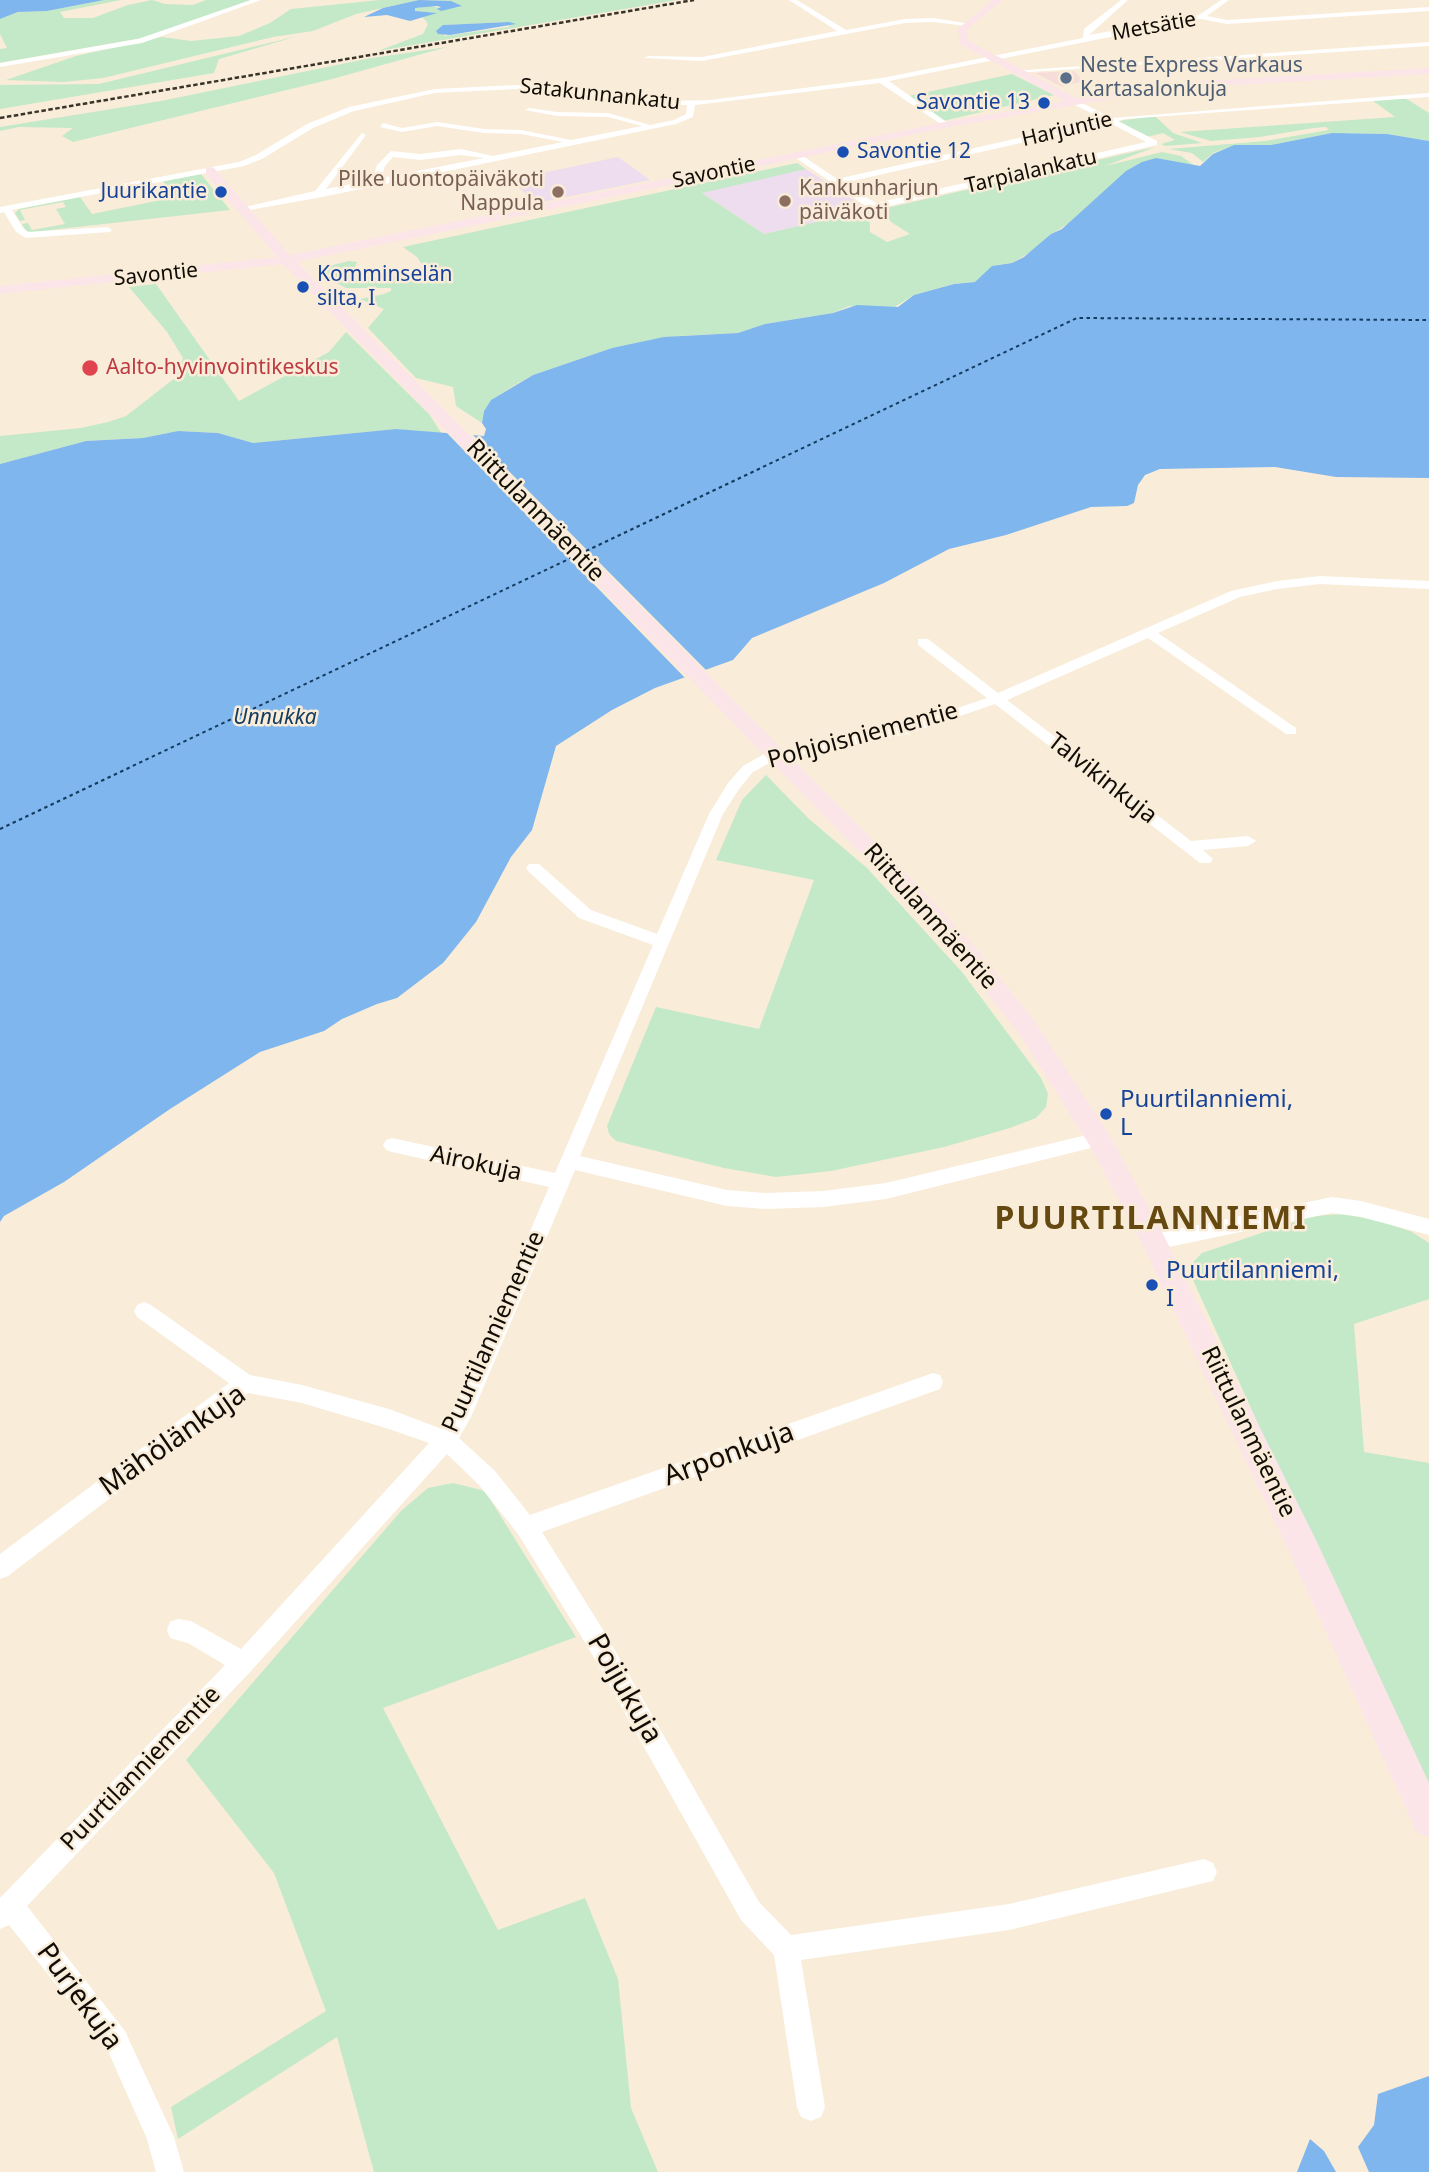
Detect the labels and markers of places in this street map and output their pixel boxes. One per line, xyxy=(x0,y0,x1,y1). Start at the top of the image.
place label: Neste Express Varkaus Kartasalonkuja xyxy=(1080,53,1303,103)
marker: Neste Express Varkaus Kartasalonkuja xyxy=(1058,70,1074,86)
place label: Savontie 13 xyxy=(916,90,1030,116)
marker: Savontie 13 xyxy=(1036,95,1052,111)
place label: Savontie 12 xyxy=(857,139,971,165)
marker: Savontie 12 xyxy=(835,144,851,160)
place label: Pilke luontopäiväkoti Nappula xyxy=(338,167,544,217)
place label: Kankunharjun päiväkoti xyxy=(799,176,939,226)
place label: Juurikantie xyxy=(100,179,207,205)
marker: Juurikantie xyxy=(213,184,229,200)
marker: Pilke luontopäiväkoti Nappula xyxy=(550,184,566,200)
marker: Kankunharjun päiväkoti xyxy=(777,193,793,209)
place label: Komminselän silta, I xyxy=(317,262,452,312)
marker: Komminselän silta, I xyxy=(295,279,311,295)
place label: Aalto-hyvinvointikeskus xyxy=(106,355,339,381)
marker: Aalto-hyvinvointikeskus xyxy=(80,358,100,378)
place label: Puurtilanniemi, L xyxy=(1120,1086,1293,1142)
marker: Puurtilanniemi, L xyxy=(1098,1106,1114,1122)
place label: Puurtilanniemi, I xyxy=(1166,1257,1339,1313)
marker: Puurtilanniemi, I xyxy=(1144,1277,1160,1293)

